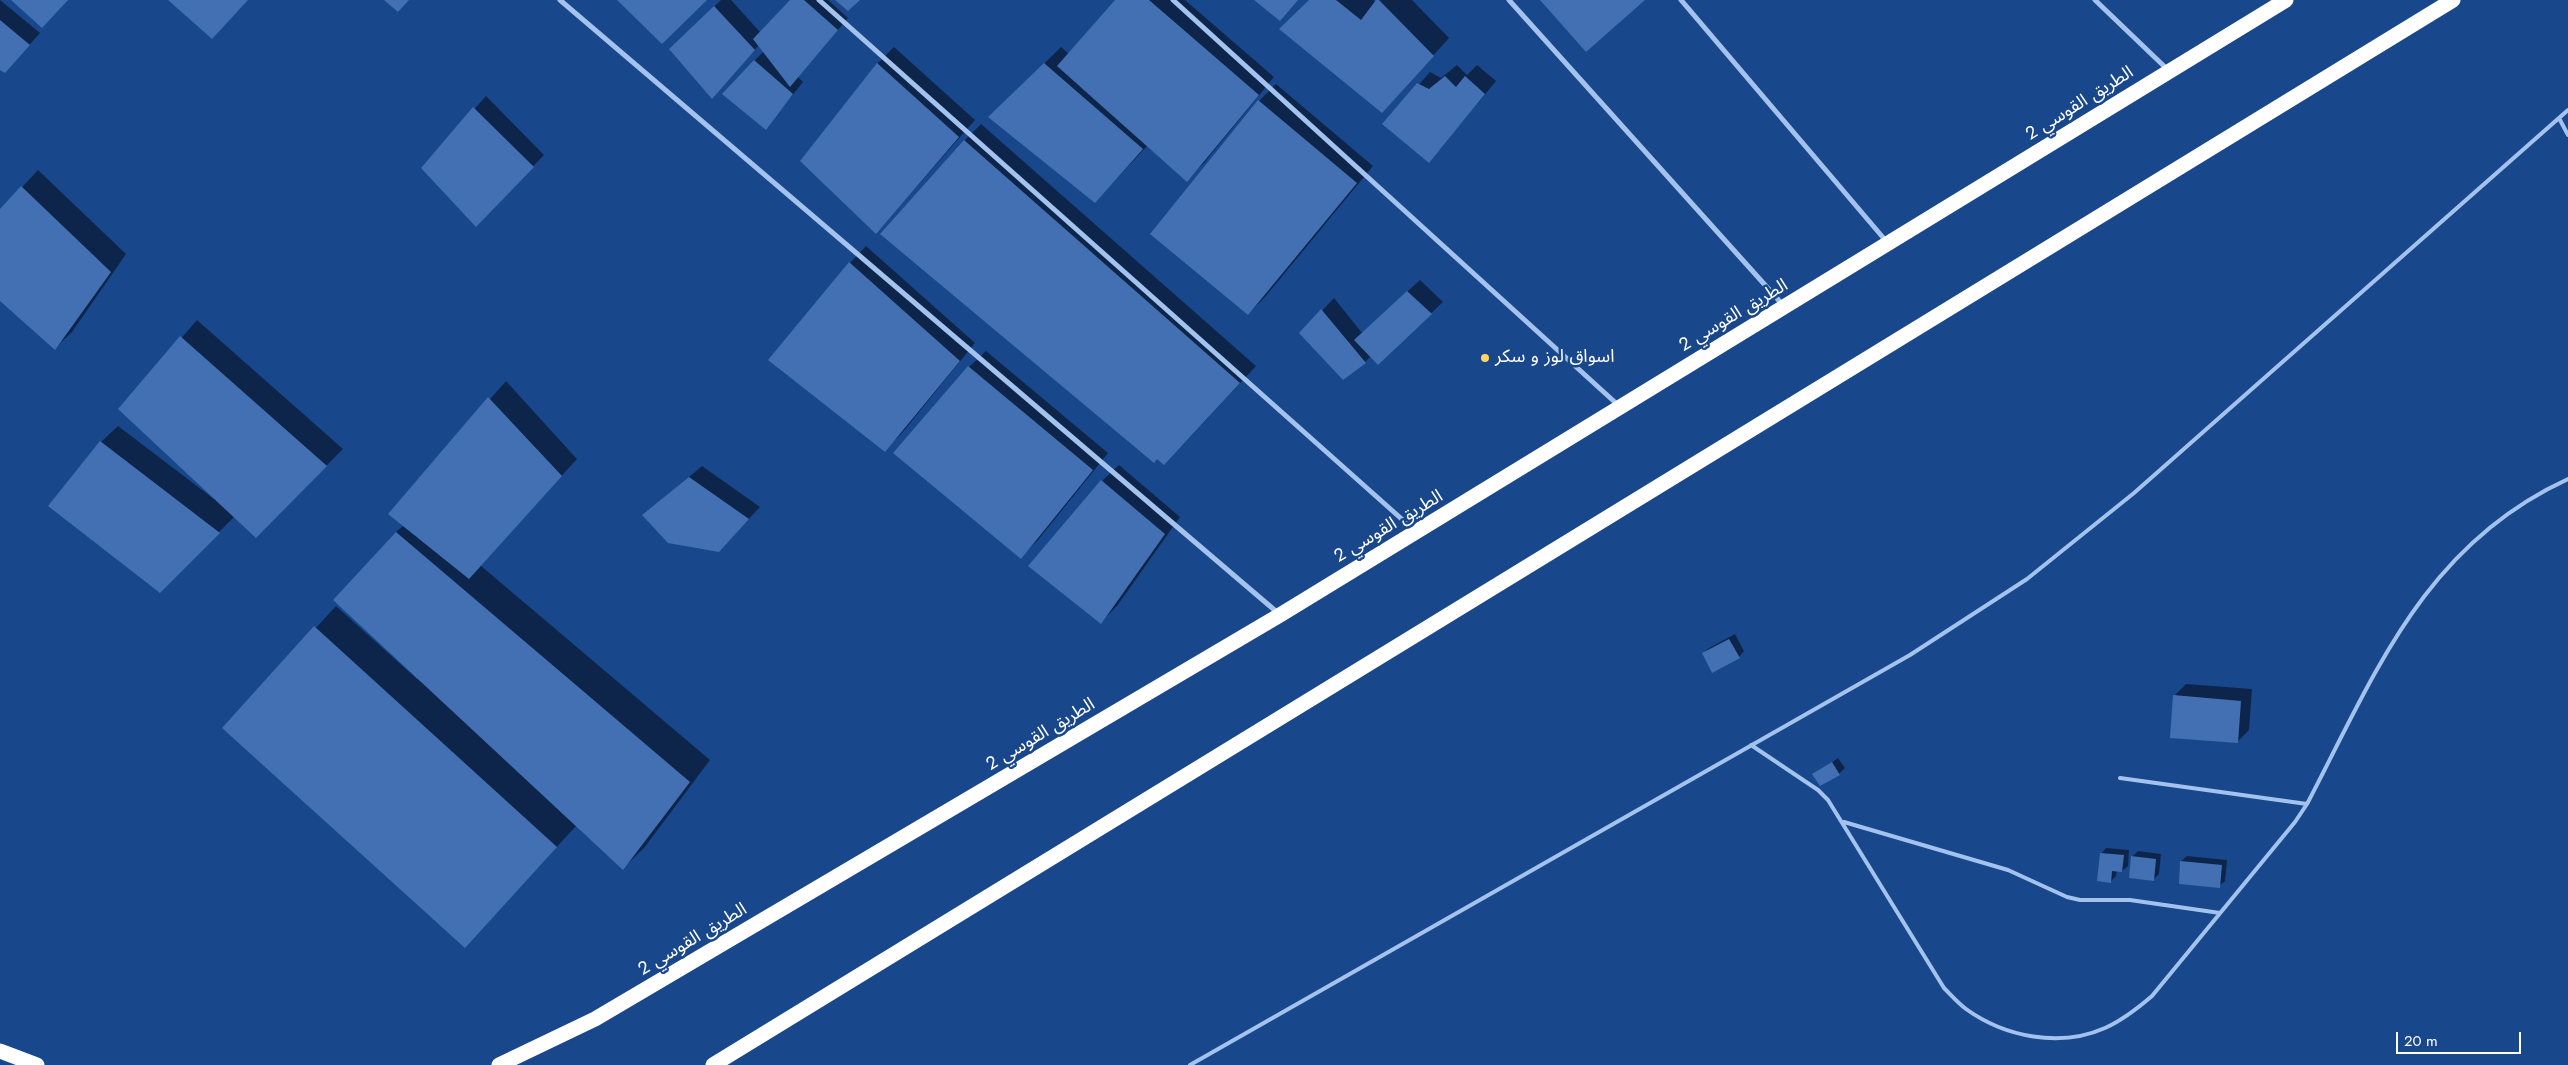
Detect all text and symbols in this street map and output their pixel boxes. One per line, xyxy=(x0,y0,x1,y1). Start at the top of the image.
street label: الطريق القوسي 2 xyxy=(2022,62,2138,146)
street label: الطريق القوسي 2 xyxy=(1676,275,1792,357)
place label: اسواق لوز و سكر xyxy=(1495,347,1615,369)
marker: اسواق لوز و سكر xyxy=(1479,352,1491,364)
street label: الطريق القوسي 2 xyxy=(1331,486,1447,568)
street label: الطريق القوسي 2 xyxy=(983,694,1099,776)
street label: الطريق القوسي 2 xyxy=(635,899,751,981)
scale bar xyxy=(2398,1022,2523,1054)
text: 20 m xyxy=(2404,1030,2438,1052)

